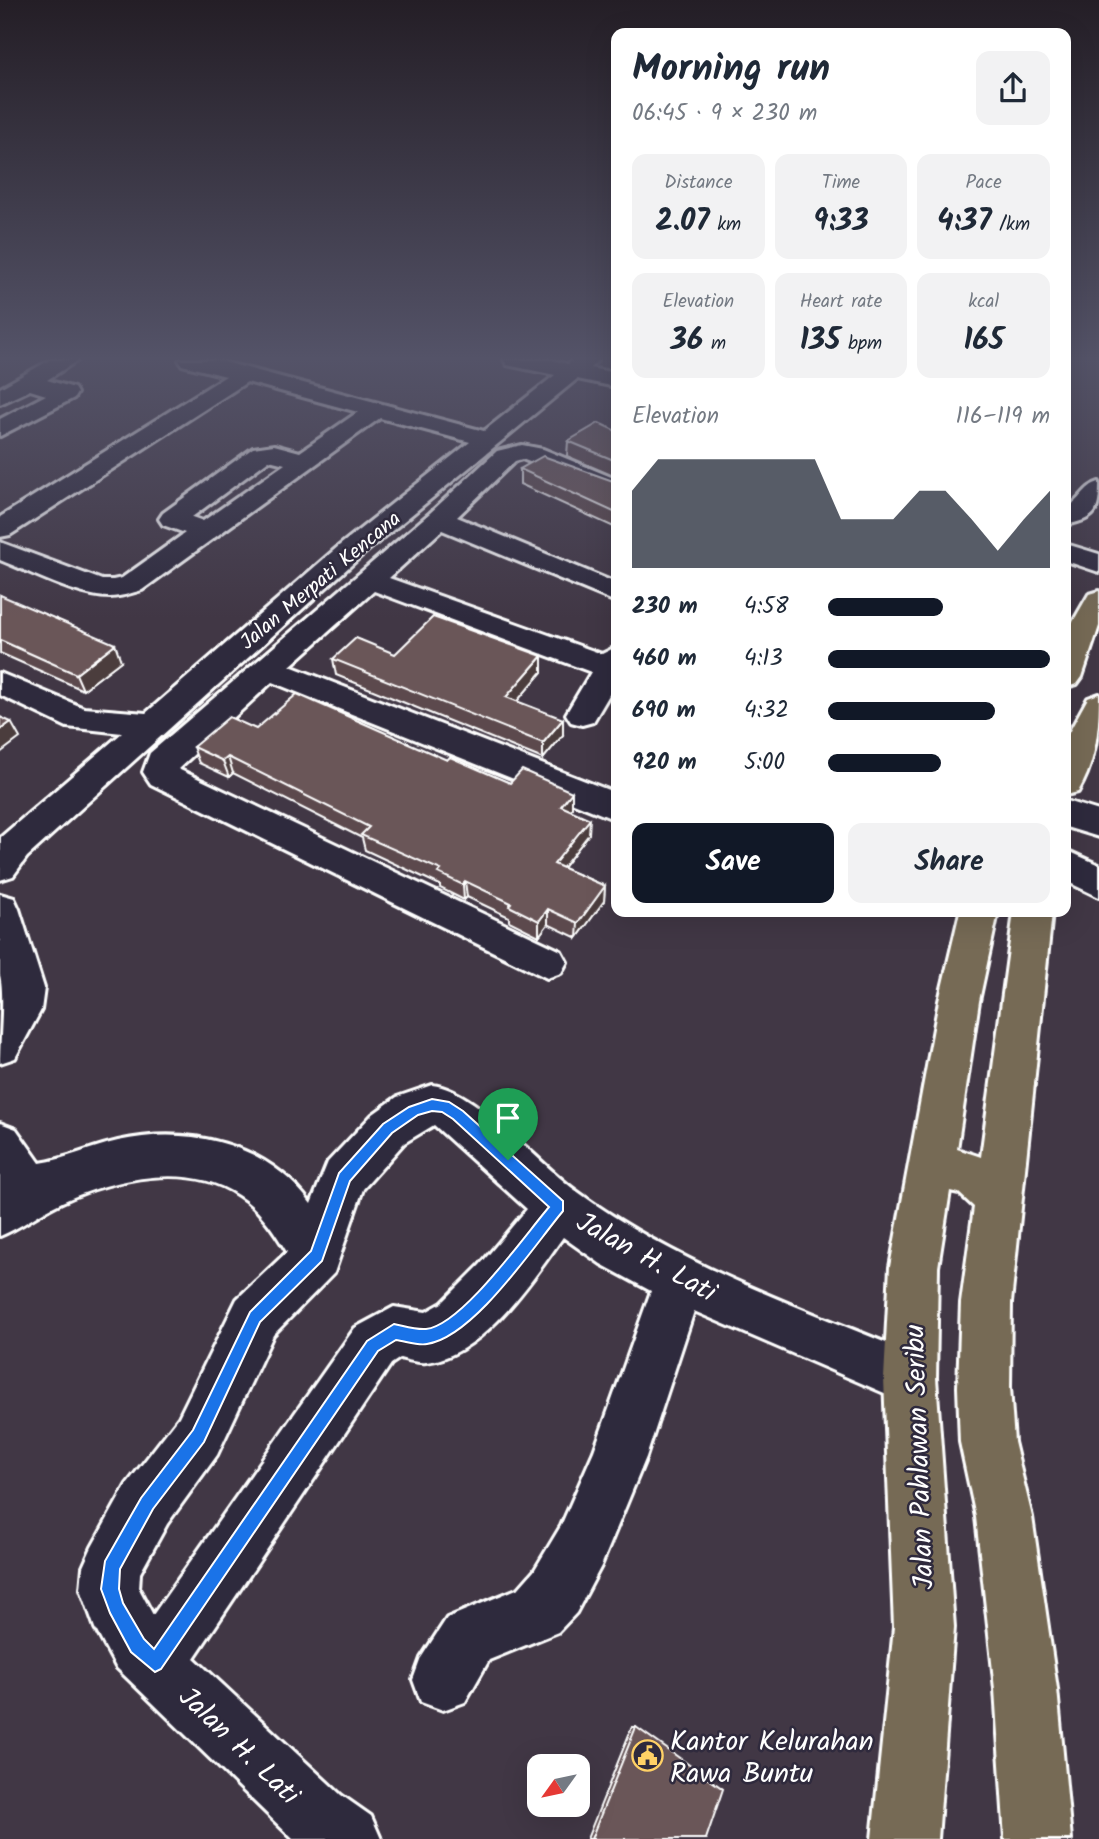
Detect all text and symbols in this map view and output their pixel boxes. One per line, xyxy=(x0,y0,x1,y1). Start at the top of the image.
text: Morning run xyxy=(632,40,830,100)
button: share xyxy=(976,51,1050,125)
text: 06:45 · 9 × 230 m xyxy=(632,96,817,132)
text: Distance xyxy=(664,168,732,198)
text: Time xyxy=(822,168,860,198)
text: Pace xyxy=(966,168,1002,198)
text: 2.07 xyxy=(655,198,710,246)
text: 9:33 xyxy=(813,198,869,246)
text: 4:37 xyxy=(937,198,992,246)
text: km xyxy=(710,210,741,240)
text: /km xyxy=(992,210,1030,240)
text: Elevation xyxy=(662,287,734,317)
text: Heart rate xyxy=(800,287,882,317)
text: kcal xyxy=(968,287,999,317)
text: 36 xyxy=(671,317,703,365)
text: 135 xyxy=(800,317,840,365)
text: 165 xyxy=(963,317,1004,365)
text: m xyxy=(703,329,726,359)
text: bpm xyxy=(840,329,882,359)
text: Elevation xyxy=(632,399,719,435)
text: 116–119 m xyxy=(956,399,1050,435)
street label: Jalan Merpati Kencana xyxy=(233,504,409,659)
text: 230 m xyxy=(632,589,697,625)
text: 4:58 xyxy=(744,589,789,625)
text: 460 m xyxy=(632,641,697,677)
text: 4:13 xyxy=(744,641,783,677)
text: 690 m xyxy=(632,693,696,729)
text: 4:32 xyxy=(744,693,789,729)
text: 920 m xyxy=(632,745,697,781)
text: 5:00 xyxy=(744,745,785,781)
button: Save xyxy=(632,823,834,903)
button: Share xyxy=(848,823,1050,903)
pin xyxy=(478,1088,538,1160)
icon: arrive xyxy=(489,1099,527,1137)
street label: Jalan H. Lati xyxy=(567,1201,726,1316)
street label: Jalan Pahlawan Seribu xyxy=(893,1323,948,1590)
street label: Jalan H. Lati xyxy=(167,1677,311,1818)
place label: Kantor Kelurahan Rawa Buntu xyxy=(670,1720,874,1797)
public building icon: Kantor Kelurahan Rawa Buntu xyxy=(630,1739,664,1773)
north arrow xyxy=(527,1754,590,1816)
map controls xyxy=(527,1754,590,1817)

